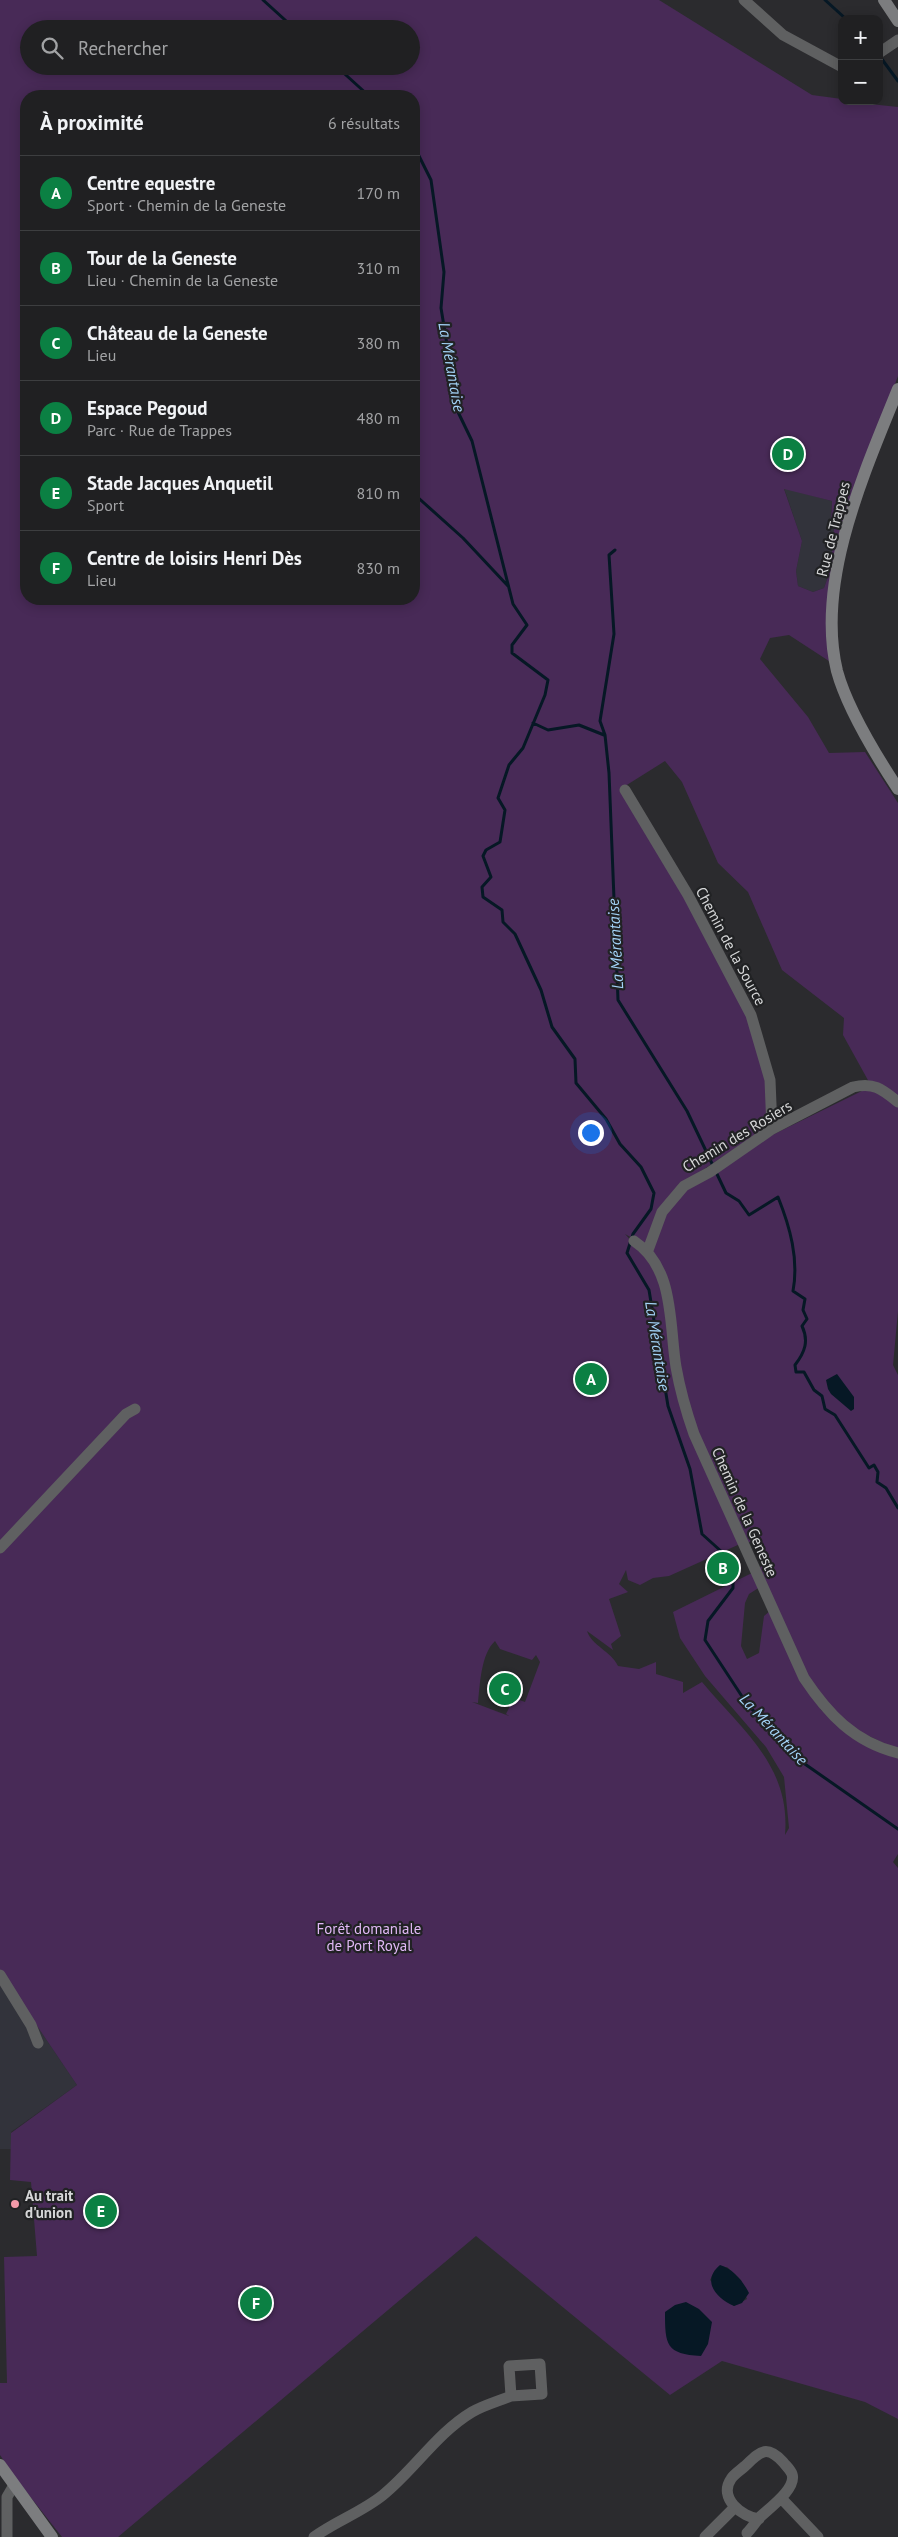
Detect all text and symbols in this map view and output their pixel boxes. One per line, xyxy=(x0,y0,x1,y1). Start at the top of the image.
map controls xyxy=(838,15,883,105)
button: + xyxy=(838,15,883,60)
search box xyxy=(20,20,420,75)
icon: search xyxy=(38,34,66,62)
text: Rechercher xyxy=(78,36,168,60)
button: − xyxy=(838,60,883,105)
text: À proximité xyxy=(40,109,144,136)
text: 6 résultats xyxy=(328,113,400,133)
text: Centre equestre xyxy=(87,171,215,195)
text: A xyxy=(51,183,61,203)
text: 170 m xyxy=(357,183,400,203)
text: Sport · Chemin de la Geneste xyxy=(87,195,286,215)
text: Tour de la Geneste xyxy=(87,246,237,270)
text: B xyxy=(51,258,61,278)
text: 310 m xyxy=(357,258,400,278)
text: Lieu · Chemin de la Geneste xyxy=(87,270,278,290)
water label: La Mérantaise xyxy=(434,320,470,414)
text: Château de la Geneste xyxy=(87,321,268,345)
text: C xyxy=(52,333,60,353)
text: 380 m xyxy=(357,333,400,353)
text: Lieu xyxy=(87,345,116,365)
text: Espace Pegoud xyxy=(87,396,208,420)
text: D xyxy=(51,408,61,428)
text: 480 m xyxy=(357,408,400,428)
text: Parc · Rue de Trappes xyxy=(87,420,232,440)
pin: D xyxy=(772,435,804,473)
text: Stade Jacques Anquetil xyxy=(87,471,273,495)
street label: Rue de Trappes xyxy=(812,480,854,578)
text: E xyxy=(52,483,60,503)
text: 810 m xyxy=(357,483,400,503)
text: Sport xyxy=(87,495,124,515)
text: Centre de loisirs Henri Dès xyxy=(87,546,302,570)
text: F xyxy=(52,558,60,578)
text: 830 m xyxy=(357,558,400,578)
text: Lieu xyxy=(87,570,116,590)
street label: Chemin de la Source xyxy=(692,883,770,1009)
water label: La Mérantaise xyxy=(603,897,627,990)
street label: Chemin des Rosiers xyxy=(679,1096,795,1176)
your location xyxy=(578,1120,604,1146)
water label: La Mérantaise xyxy=(641,1300,675,1393)
pin: A xyxy=(575,1360,607,1398)
street label: Chemin de la Geneste xyxy=(708,1444,782,1580)
pin: B xyxy=(707,1549,739,1587)
pin: C xyxy=(489,1670,521,1708)
water label: La Mérantaise xyxy=(736,1689,813,1770)
park label: Forêt domaniale de Port Royal xyxy=(316,1919,422,1955)
place label: Au trait d'union xyxy=(25,2186,74,2222)
pin: E xyxy=(85,2192,117,2230)
marker: Au trait d'union xyxy=(9,2198,21,2210)
pin: F xyxy=(240,2284,272,2322)

